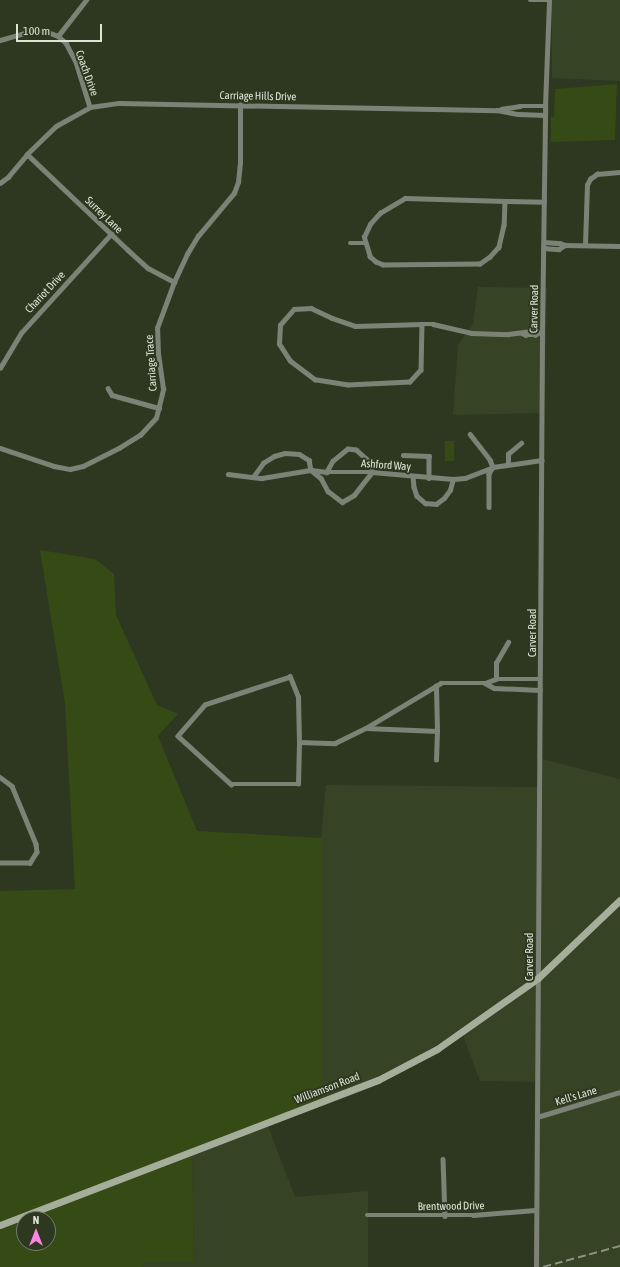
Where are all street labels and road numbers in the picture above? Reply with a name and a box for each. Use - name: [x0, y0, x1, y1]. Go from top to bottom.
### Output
- street label: Coach Drive: [73, 48, 101, 98]
- street label: Carriage Hills Drive: [220, 89, 296, 103]
- street label: Surrey Lane: [82, 194, 126, 236]
- street label: Chariot Drive: [22, 268, 68, 316]
- street label: Carver Road: [527, 285, 541, 333]
- street label: Carriage Trace: [142, 334, 160, 392]
- street label: Ashford Way: [361, 457, 411, 473]
- street label: Carver Road: [525, 609, 539, 657]
- street label: Carver Road: [522, 933, 536, 981]
- street label: Williamson Road: [293, 1070, 361, 1106]
- street label: Kell's Lane: [554, 1083, 598, 1109]
- street label: Brentwood Drive: [417, 1199, 485, 1213]

